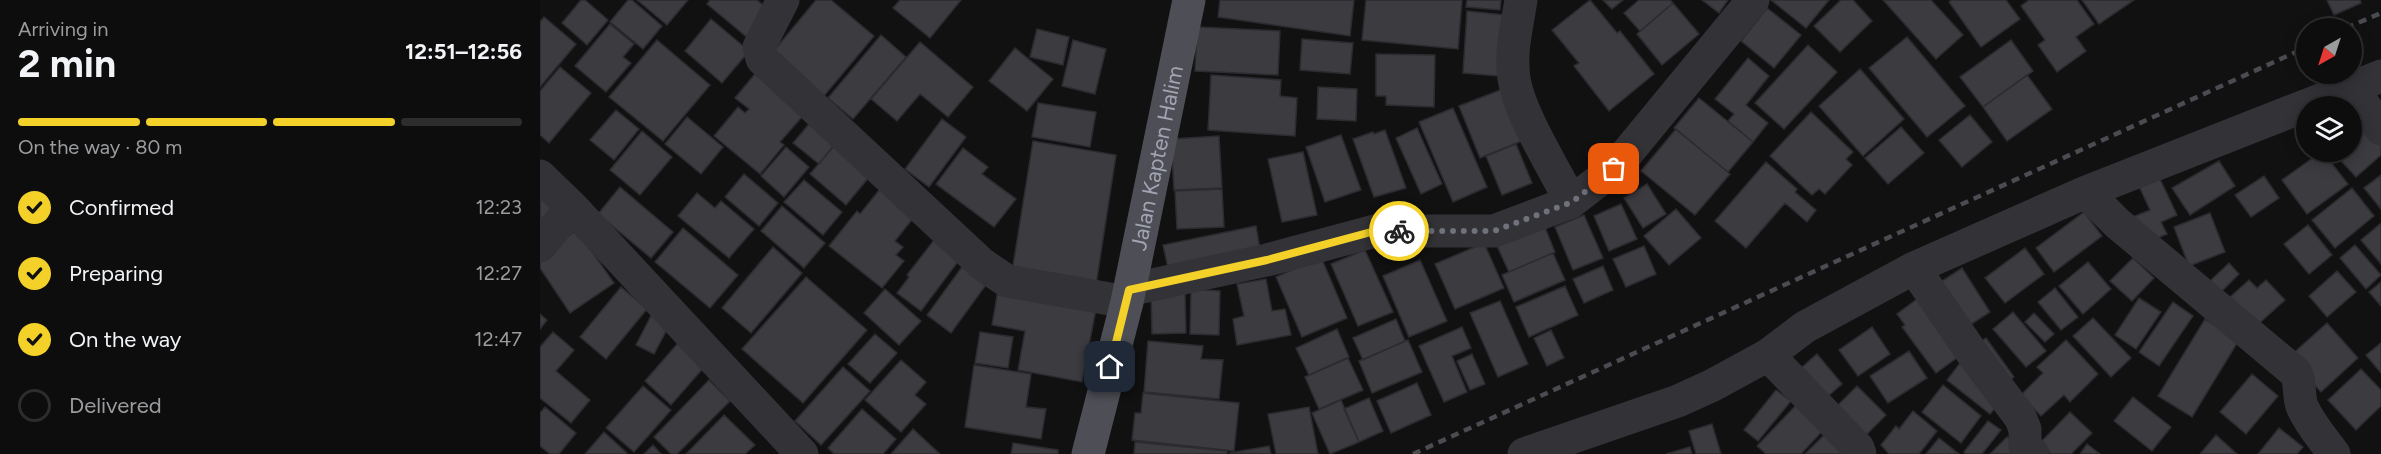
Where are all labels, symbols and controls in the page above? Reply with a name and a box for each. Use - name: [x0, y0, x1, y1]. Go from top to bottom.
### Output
- text: Arriving in: [18, 17, 108, 41]
- north arrow: [2296, 18, 2362, 84]
- map controls: [2296, 18, 2362, 162]
- text: 12:51–12:56: [405, 38, 522, 65]
- text: 2 min: [18, 40, 116, 87]
- street label: Jalan Kapten Halim: [1125, 63, 1189, 253]
- button: layers: [2296, 96, 2362, 162]
- text: On the way · 80 m: [18, 135, 182, 159]
- pin: [1588, 143, 1639, 194]
- icon: bag: [1597, 152, 1630, 185]
- icon: check: [18, 191, 51, 224]
- text: Confirmed: [69, 194, 174, 221]
- text: 12:23: [475, 195, 522, 219]
- courier: [1369, 201, 1429, 261]
- icon: bike: [1383, 215, 1416, 248]
- icon: check: [18, 257, 51, 290]
- text: Preparing: [69, 260, 163, 287]
- text: 12:27: [476, 261, 522, 285]
- icon: check: [18, 323, 51, 356]
- text: On the way: [69, 326, 181, 353]
- text: 12:47: [474, 327, 522, 351]
- pin: [1084, 341, 1135, 392]
- icon: home: [1093, 350, 1126, 383]
- text: Delivered: [69, 392, 162, 419]

